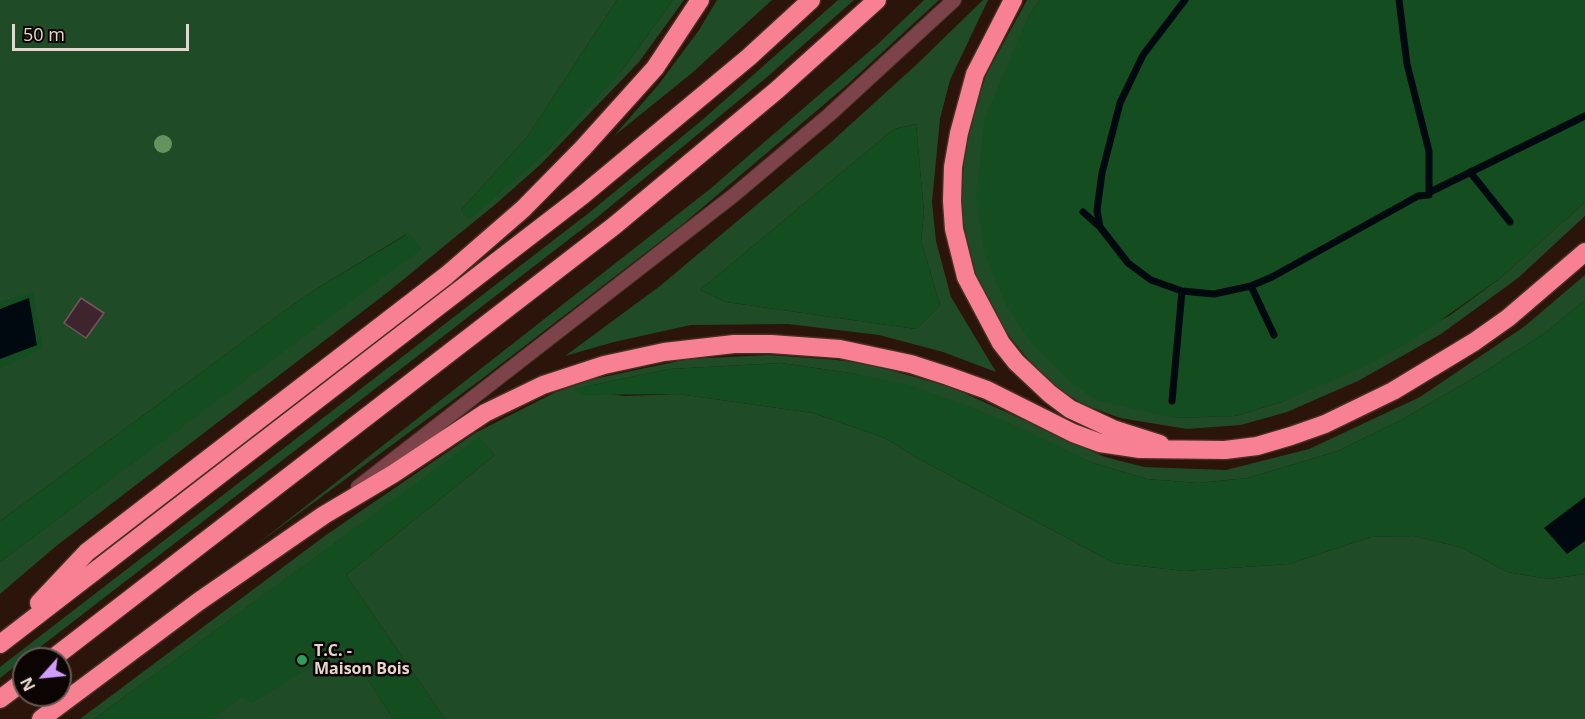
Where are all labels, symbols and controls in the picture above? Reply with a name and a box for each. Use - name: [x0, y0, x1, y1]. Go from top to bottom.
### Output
- scale bar: [15, 12, 192, 50]
- text: 50 m: [23, 22, 65, 46]
- place label: T.C. - Maison Bois: [314, 641, 410, 679]
- north arrow: [12, 647, 72, 707]
- marker: T.C. - Maison Bois: [295, 653, 309, 667]
- text: N: [15, 673, 41, 695]

